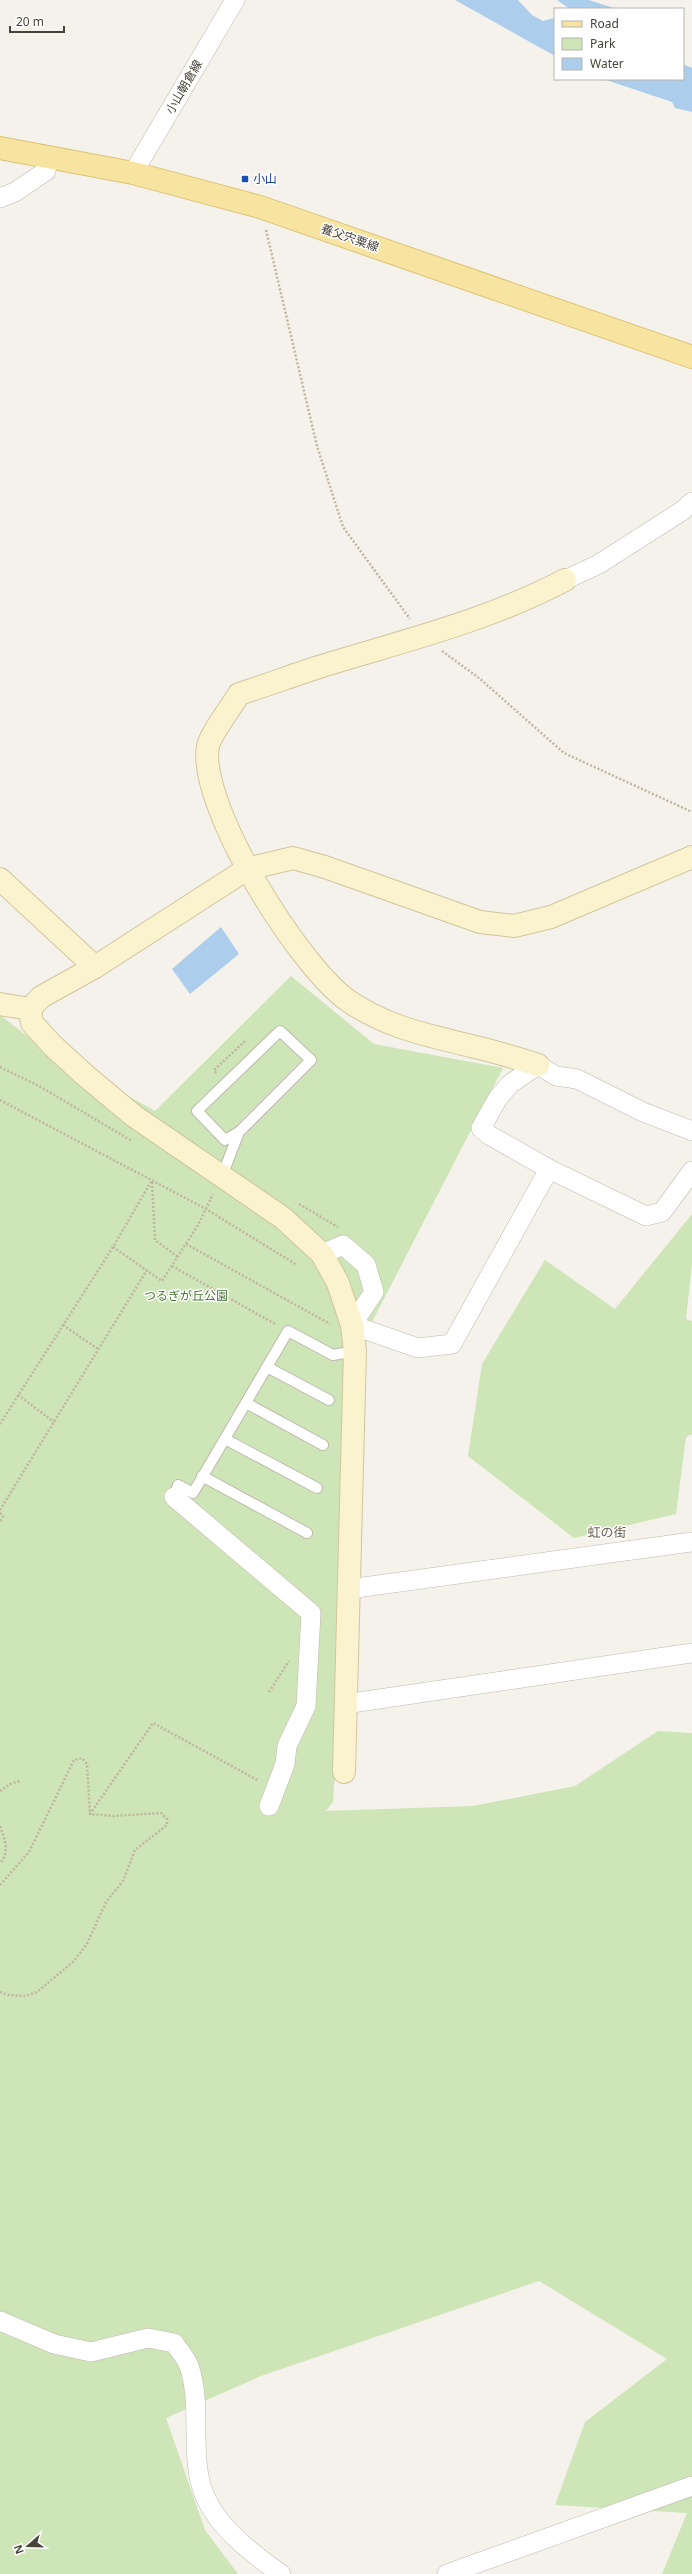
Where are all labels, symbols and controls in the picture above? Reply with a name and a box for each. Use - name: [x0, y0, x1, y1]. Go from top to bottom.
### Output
- scale bar: [10, 8, 64, 34]
- legend: [554, 8, 684, 80]
- text: 20 m: [16, 13, 44, 30]
- text: Road: [590, 15, 619, 32]
- text: Park: [590, 35, 616, 52]
- text: Water: [590, 55, 624, 72]
- street label: 小山朝倉線: [161, 57, 206, 117]
- place label: 小山: [253, 170, 277, 187]
- marker: 小山: [240, 174, 250, 184]
- street label: 養父宍粟線: [319, 220, 381, 255]
- park label: つるぎが丘公園: [144, 1287, 228, 1304]
- district label: 虹の街: [587, 1523, 627, 1541]
- north arrow: [8, 2526, 48, 2566]
- text: N: [10, 2543, 27, 2556]

